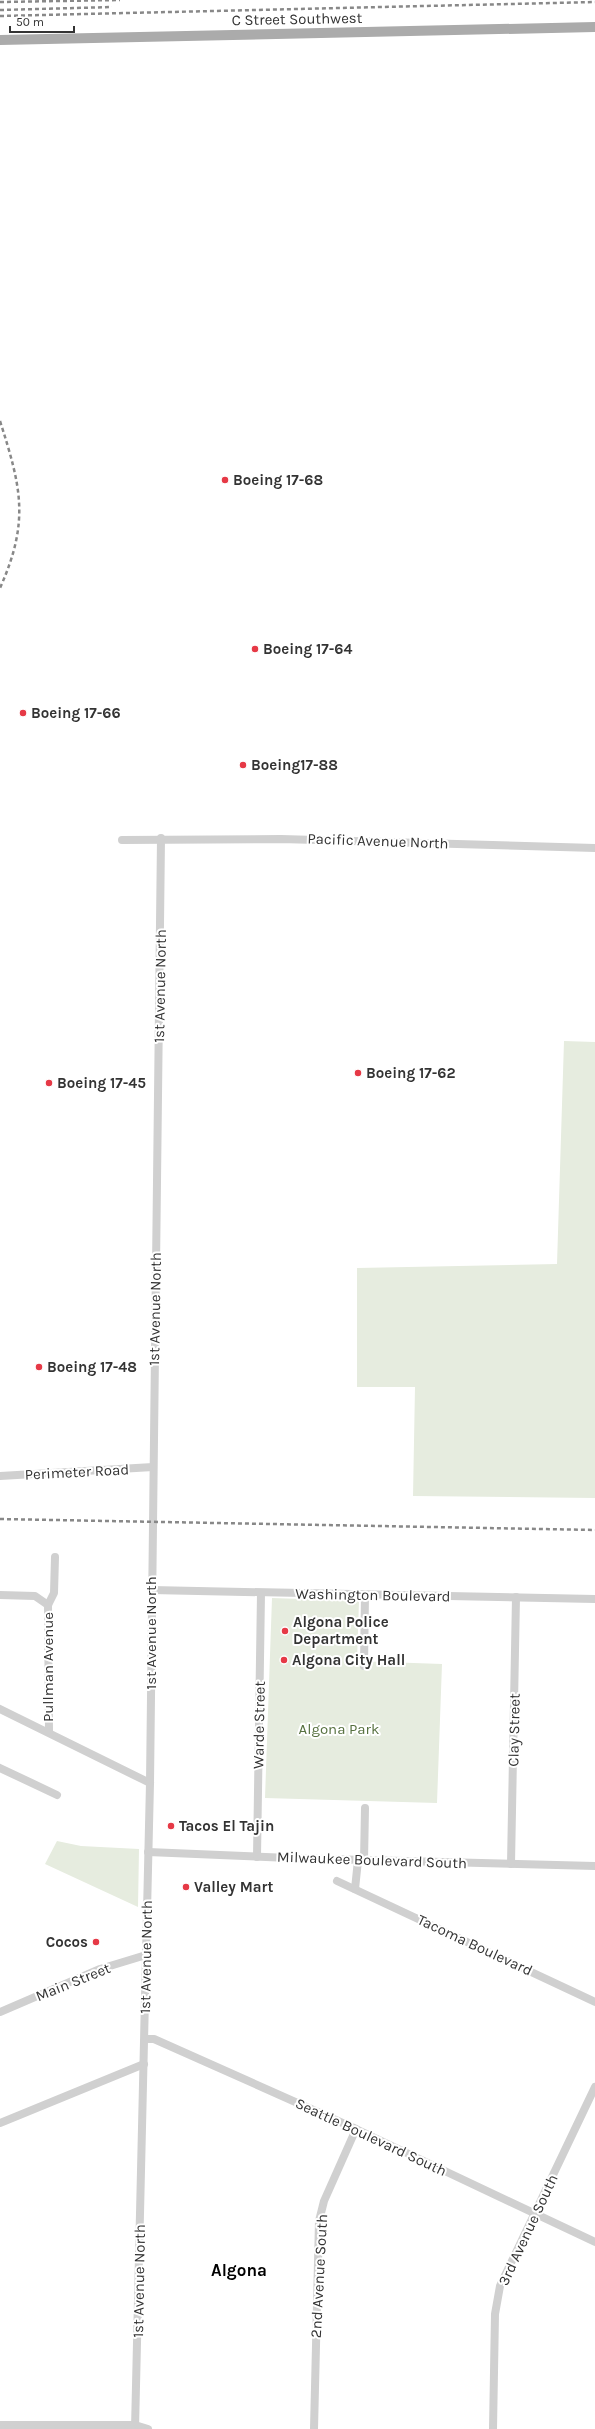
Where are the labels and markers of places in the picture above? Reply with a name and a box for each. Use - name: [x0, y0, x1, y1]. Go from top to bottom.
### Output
- place label: Boeing 17-68: [233, 471, 323, 489]
- marker: Boeing 17-68: [220, 475, 230, 485]
- place label: Boeing 17-64: [263, 640, 352, 658]
- marker: Boeing 17-64: [250, 644, 260, 654]
- place label: Boeing 17-66: [31, 704, 121, 722]
- marker: Boeing 17-66: [18, 708, 28, 718]
- place label: Boeing17-88: [251, 756, 338, 774]
- marker: Boeing17-88: [238, 760, 248, 770]
- place label: Boeing 17-62: [366, 1064, 456, 1082]
- marker: Boeing 17-62: [353, 1068, 363, 1078]
- place label: Boeing 17-45: [57, 1074, 146, 1092]
- marker: Boeing 17-45: [44, 1078, 54, 1088]
- place label: Boeing 17-48: [47, 1358, 137, 1376]
- marker: Boeing 17-48: [34, 1362, 44, 1372]
- place label: Algona Police Department: [293, 1613, 389, 1648]
- marker: Algona Police Department: [280, 1626, 290, 1636]
- place label: Algona City Hall: [292, 1651, 405, 1669]
- marker: Algona City Hall: [279, 1655, 289, 1665]
- place label: Tacos El Tajin: [179, 1817, 274, 1835]
- marker: Tacos El Tajin: [166, 1821, 176, 1831]
- place label: Valley Mart: [194, 1878, 273, 1896]
- marker: Valley Mart: [181, 1882, 191, 1892]
- place label: Cocos: [46, 1933, 88, 1951]
- marker: Cocos: [91, 1937, 101, 1947]

